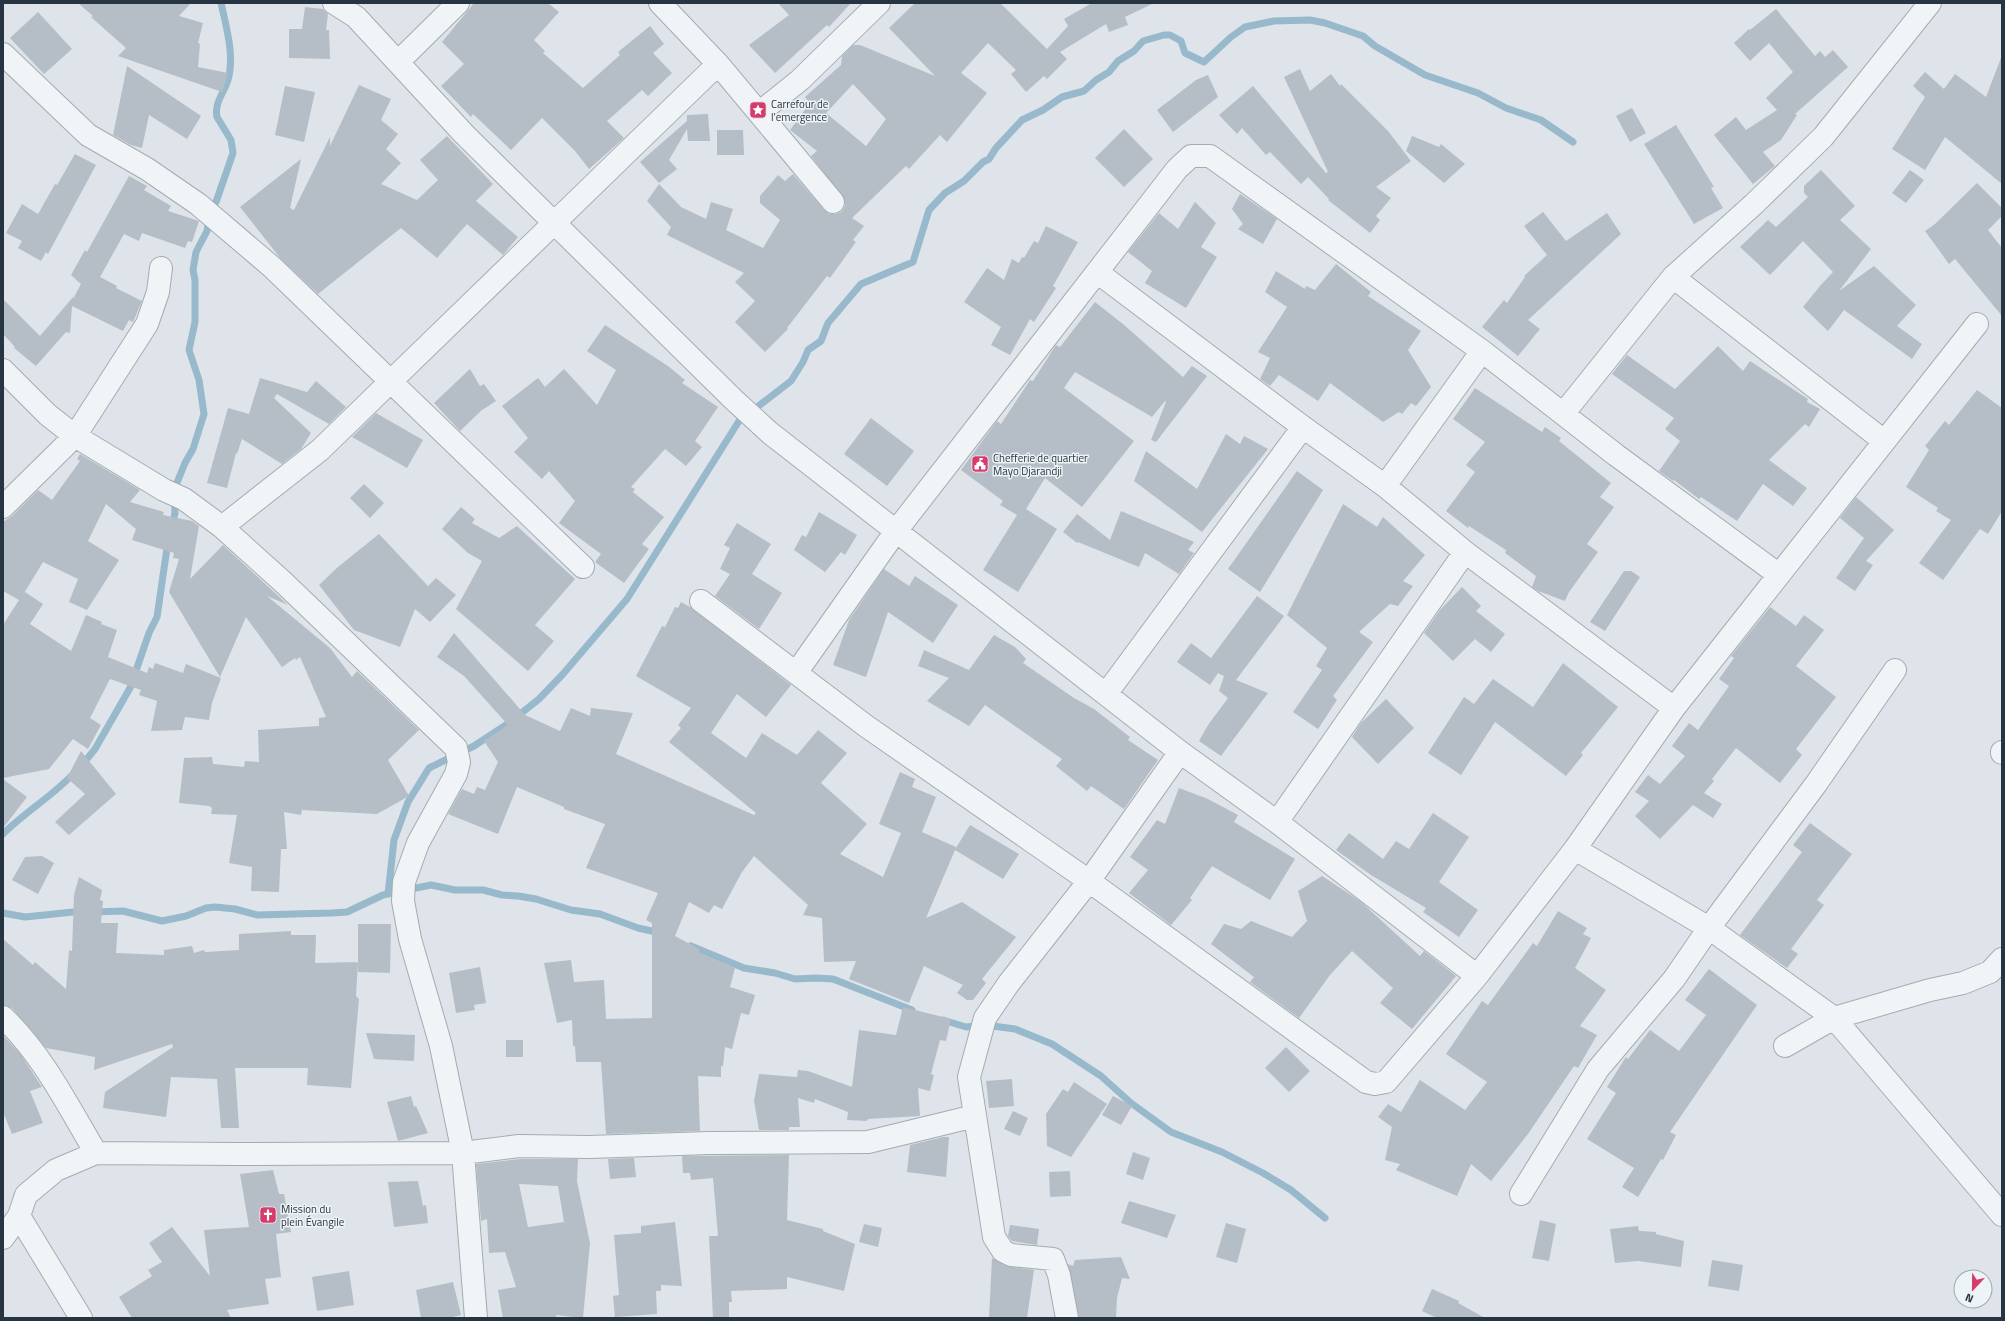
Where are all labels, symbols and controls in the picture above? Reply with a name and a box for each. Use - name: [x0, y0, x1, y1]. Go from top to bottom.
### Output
- place label: Carrefour de l'emergence: [771, 96, 829, 125]
- place icon: Carrefour de l'emergence: [748, 100, 768, 120]
- place label: Chefferie de quartier Mayo Djarandji: [993, 450, 1088, 479]
- public building icon: Chefferie de quartier Mayo Djarandji: [970, 454, 990, 474]
- place label: Mission du plein Évangile: [281, 1201, 345, 1230]
- church icon: Mission du plein Évangile: [258, 1205, 278, 1225]
- north arrow: [1953, 1269, 1993, 1309]
- text: N: [1963, 1289, 1976, 1307]

